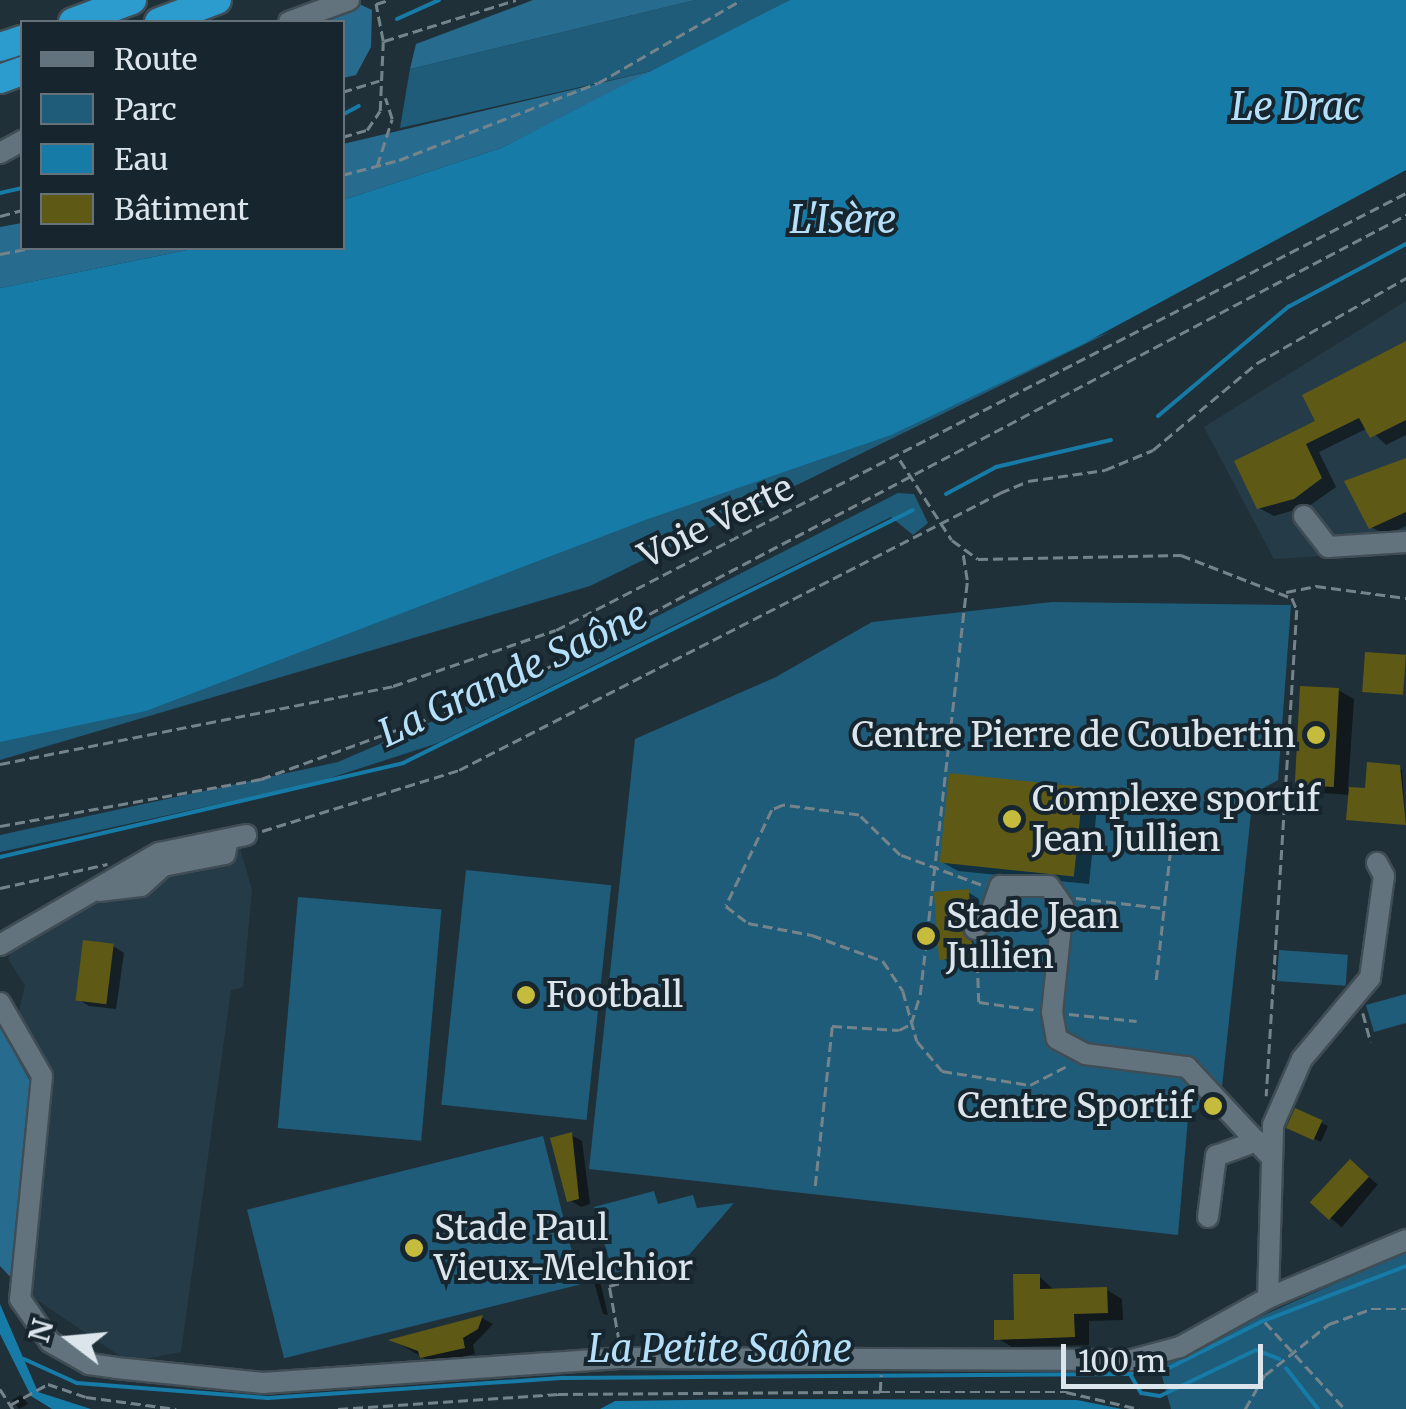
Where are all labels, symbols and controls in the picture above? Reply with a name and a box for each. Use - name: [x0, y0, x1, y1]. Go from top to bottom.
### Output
- legend: [20, 20, 345, 250]
- text: Route: [114, 40, 197, 78]
- water label: Le Drac: [1231, 84, 1361, 130]
- text: Parc: [114, 90, 177, 128]
- text: Eau: [114, 140, 169, 178]
- text: Bâtiment: [114, 190, 249, 228]
- water label: L'Isère: [790, 197, 896, 243]
- street label: Voie Verte: [632, 467, 800, 577]
- water label: La Grande Saône: [371, 592, 655, 756]
- place label: Centre Pierre de Coubertin: [852, 714, 1296, 756]
- marker: Centre Pierre de Coubertin: [1305, 724, 1327, 746]
- place label: Complexe sportif Jean Jullien: [1032, 778, 1320, 860]
- marker: Complexe sportif Jean Jullien: [1001, 808, 1023, 830]
- place label: Stade Jean Jullien: [946, 895, 1119, 977]
- marker: Stade Jean Jullien: [915, 925, 937, 947]
- place label: Football: [546, 974, 683, 1016]
- marker: Football: [515, 984, 537, 1006]
- place label: Centre Sportif: [957, 1085, 1193, 1127]
- marker: Centre Sportif: [1202, 1095, 1224, 1117]
- place label: Stade Paul Vieux-Melchior: [434, 1207, 693, 1289]
- marker: Stade Paul Vieux-Melchior: [403, 1237, 425, 1259]
- north arrow: [20, 1289, 120, 1389]
- text: N: [21, 1315, 62, 1346]
- scale bar: [1066, 1324, 1268, 1386]
- water label: La Petite Saône: [588, 1326, 852, 1372]
- text: 100 m: [1078, 1342, 1166, 1380]

